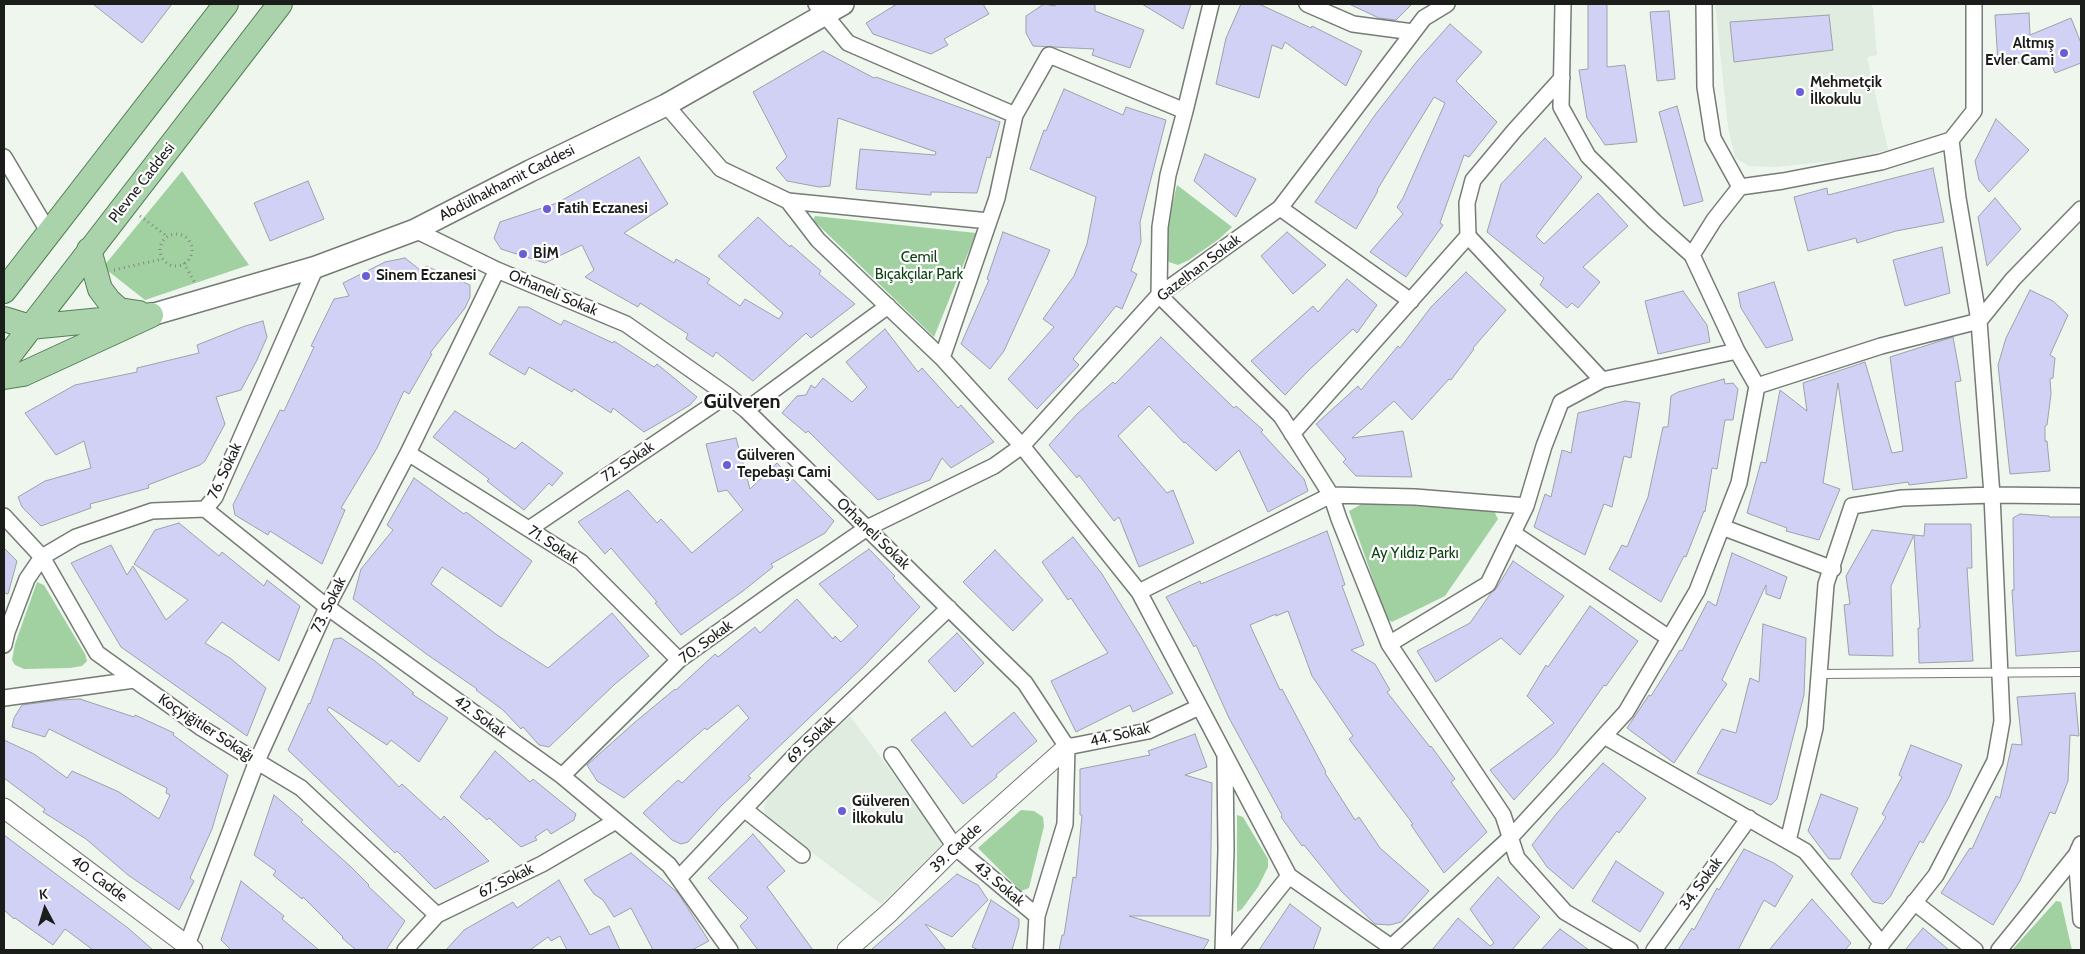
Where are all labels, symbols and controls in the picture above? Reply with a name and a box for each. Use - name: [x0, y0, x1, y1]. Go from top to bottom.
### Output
- place label: Altmış Evler Cami: [1985, 35, 2054, 70]
- marker: Altmış Evler Cami: [2058, 47, 2070, 59]
- place label: Mehmetçik İlkokulu: [1810, 74, 1882, 109]
- marker: Mehmetçik İlkokulu: [1794, 86, 1806, 98]
- street label: Plevne Caddesi: [105, 139, 179, 227]
- street label: Abdülhakhamit Caddesi: [436, 141, 578, 225]
- place label: Fatih Eczanesi: [557, 200, 648, 218]
- marker: Fatih Eczanesi: [541, 203, 553, 215]
- street label: Gazelhan Sokak: [1154, 231, 1244, 305]
- place label: BİM: [533, 245, 559, 263]
- marker: BİM: [517, 248, 529, 260]
- park label: Cemil Bıçakçılar Park: [875, 249, 963, 284]
- street label: Orhaneli Sokak: [506, 266, 600, 320]
- place label: Sinem Eczanesi: [376, 267, 476, 285]
- marker: Sinem Eczanesi: [360, 270, 372, 282]
- district label: Gülveren: [703, 390, 781, 414]
- street label: 72. Sokak: [598, 438, 658, 486]
- street label: 76. Sokak: [204, 440, 246, 502]
- place label: Gülveren Tepebaşı Cami: [737, 447, 831, 482]
- marker: Gülveren Tepebaşı Cami: [721, 459, 733, 471]
- street label: Orhaneli Sokak: [832, 494, 914, 574]
- street label: 71. Sokak: [524, 522, 582, 568]
- park label: Ay Yıldız Parkı: [1371, 545, 1459, 563]
- street label: 73. Sokak: [308, 574, 350, 636]
- street label: 70. Sokak: [676, 617, 736, 667]
- street label: Koçyiğitler Sokağı: [155, 690, 257, 766]
- street label: 42. Sokak: [450, 692, 510, 742]
- street label: 69. Sokak: [783, 712, 839, 768]
- street label: 44. Sokak: [1088, 719, 1152, 751]
- place label: Gülveren İlkokulu: [852, 793, 910, 828]
- marker: Gülveren İlkokulu: [836, 805, 848, 817]
- street label: 39. Cadde: [927, 820, 985, 876]
- street label: 40. Cadde: [67, 852, 131, 906]
- street label: 34. Sokak: [1676, 854, 1726, 914]
- street label: 43. Sokak: [970, 858, 1028, 910]
- street label: 67. Sokak: [475, 860, 537, 902]
- north arrow: [20, 884, 70, 934]
- text: K: [38, 885, 49, 903]

